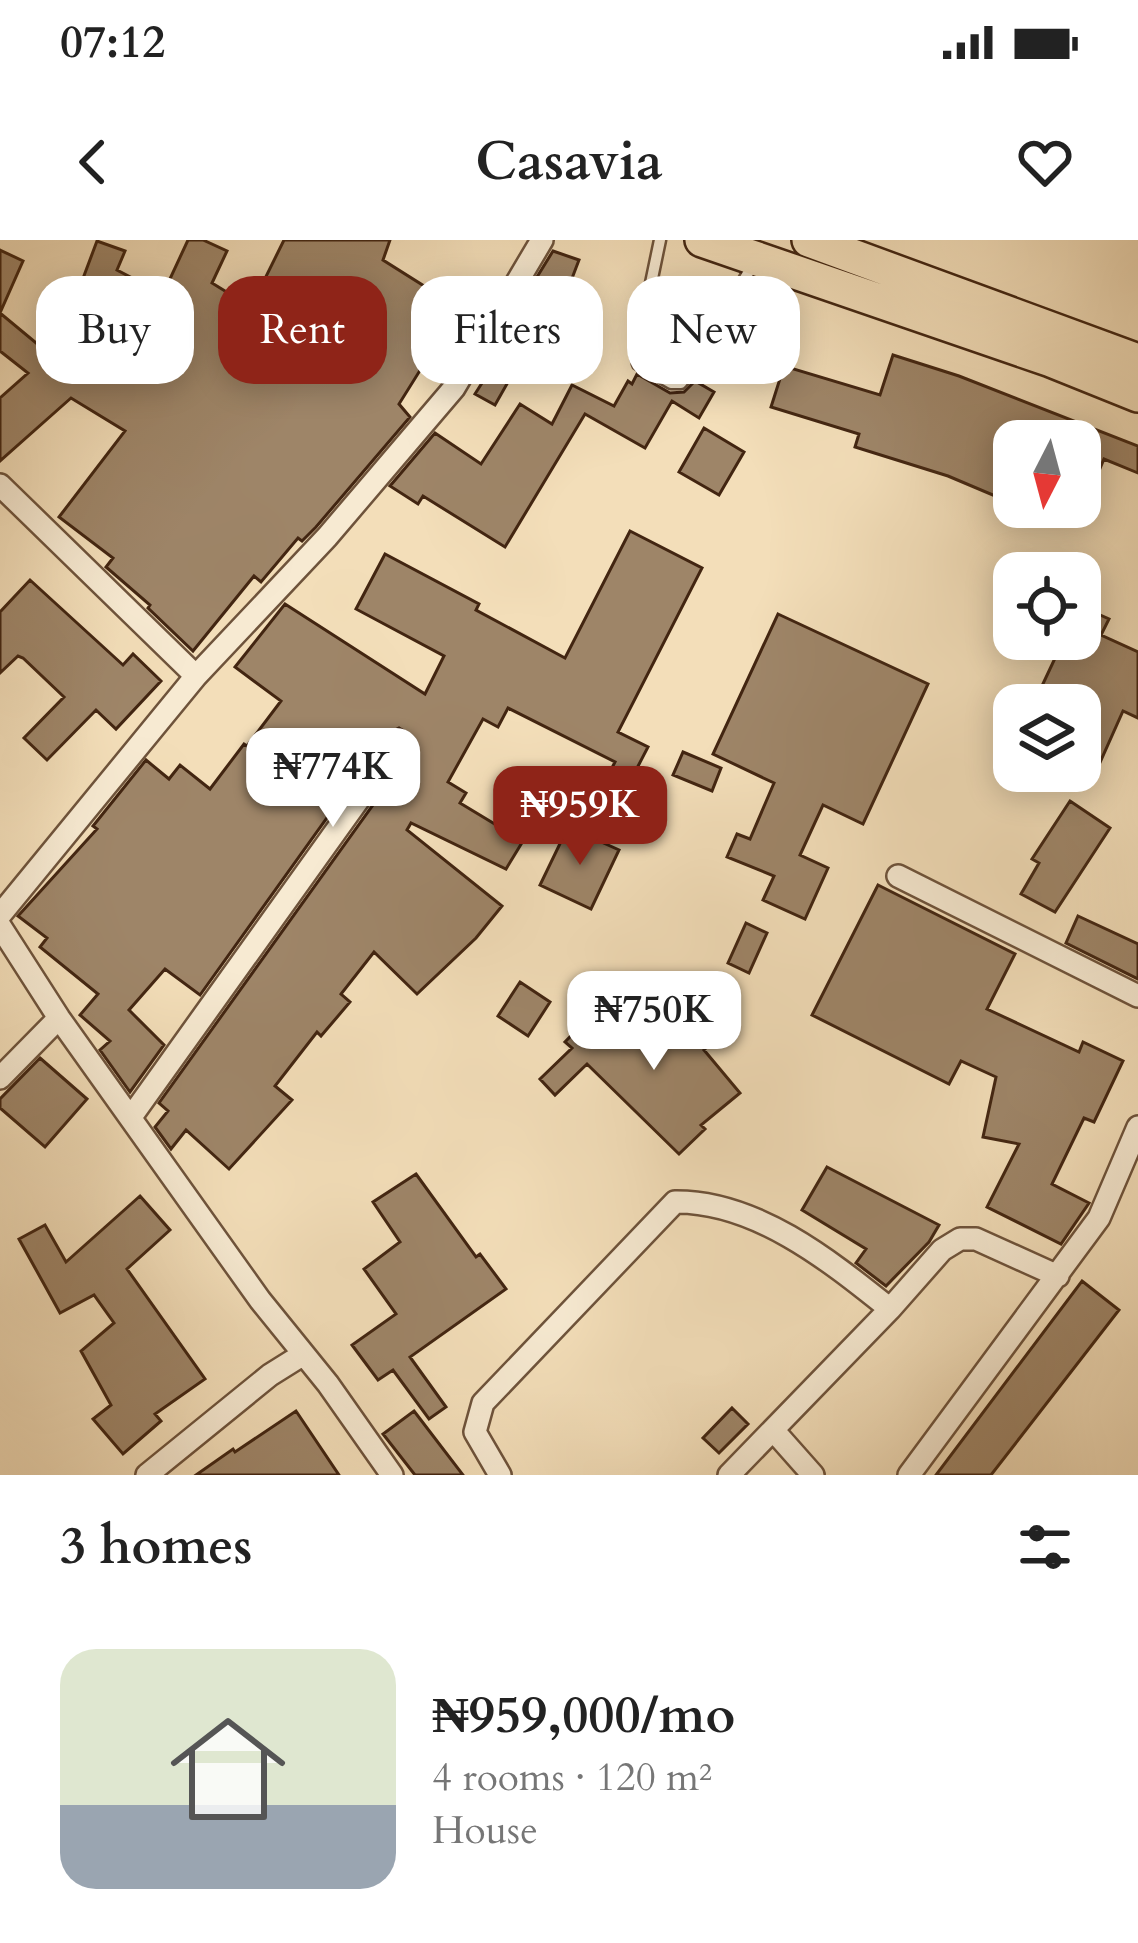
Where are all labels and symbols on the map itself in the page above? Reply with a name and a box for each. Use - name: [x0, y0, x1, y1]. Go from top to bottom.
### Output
- north arrow: [993, 420, 1101, 528]
- pin: ₦774K: [249, 728, 417, 830]
- pin: ₦959K: [496, 766, 664, 868]
- pin: ₦750K: [570, 971, 738, 1073]

